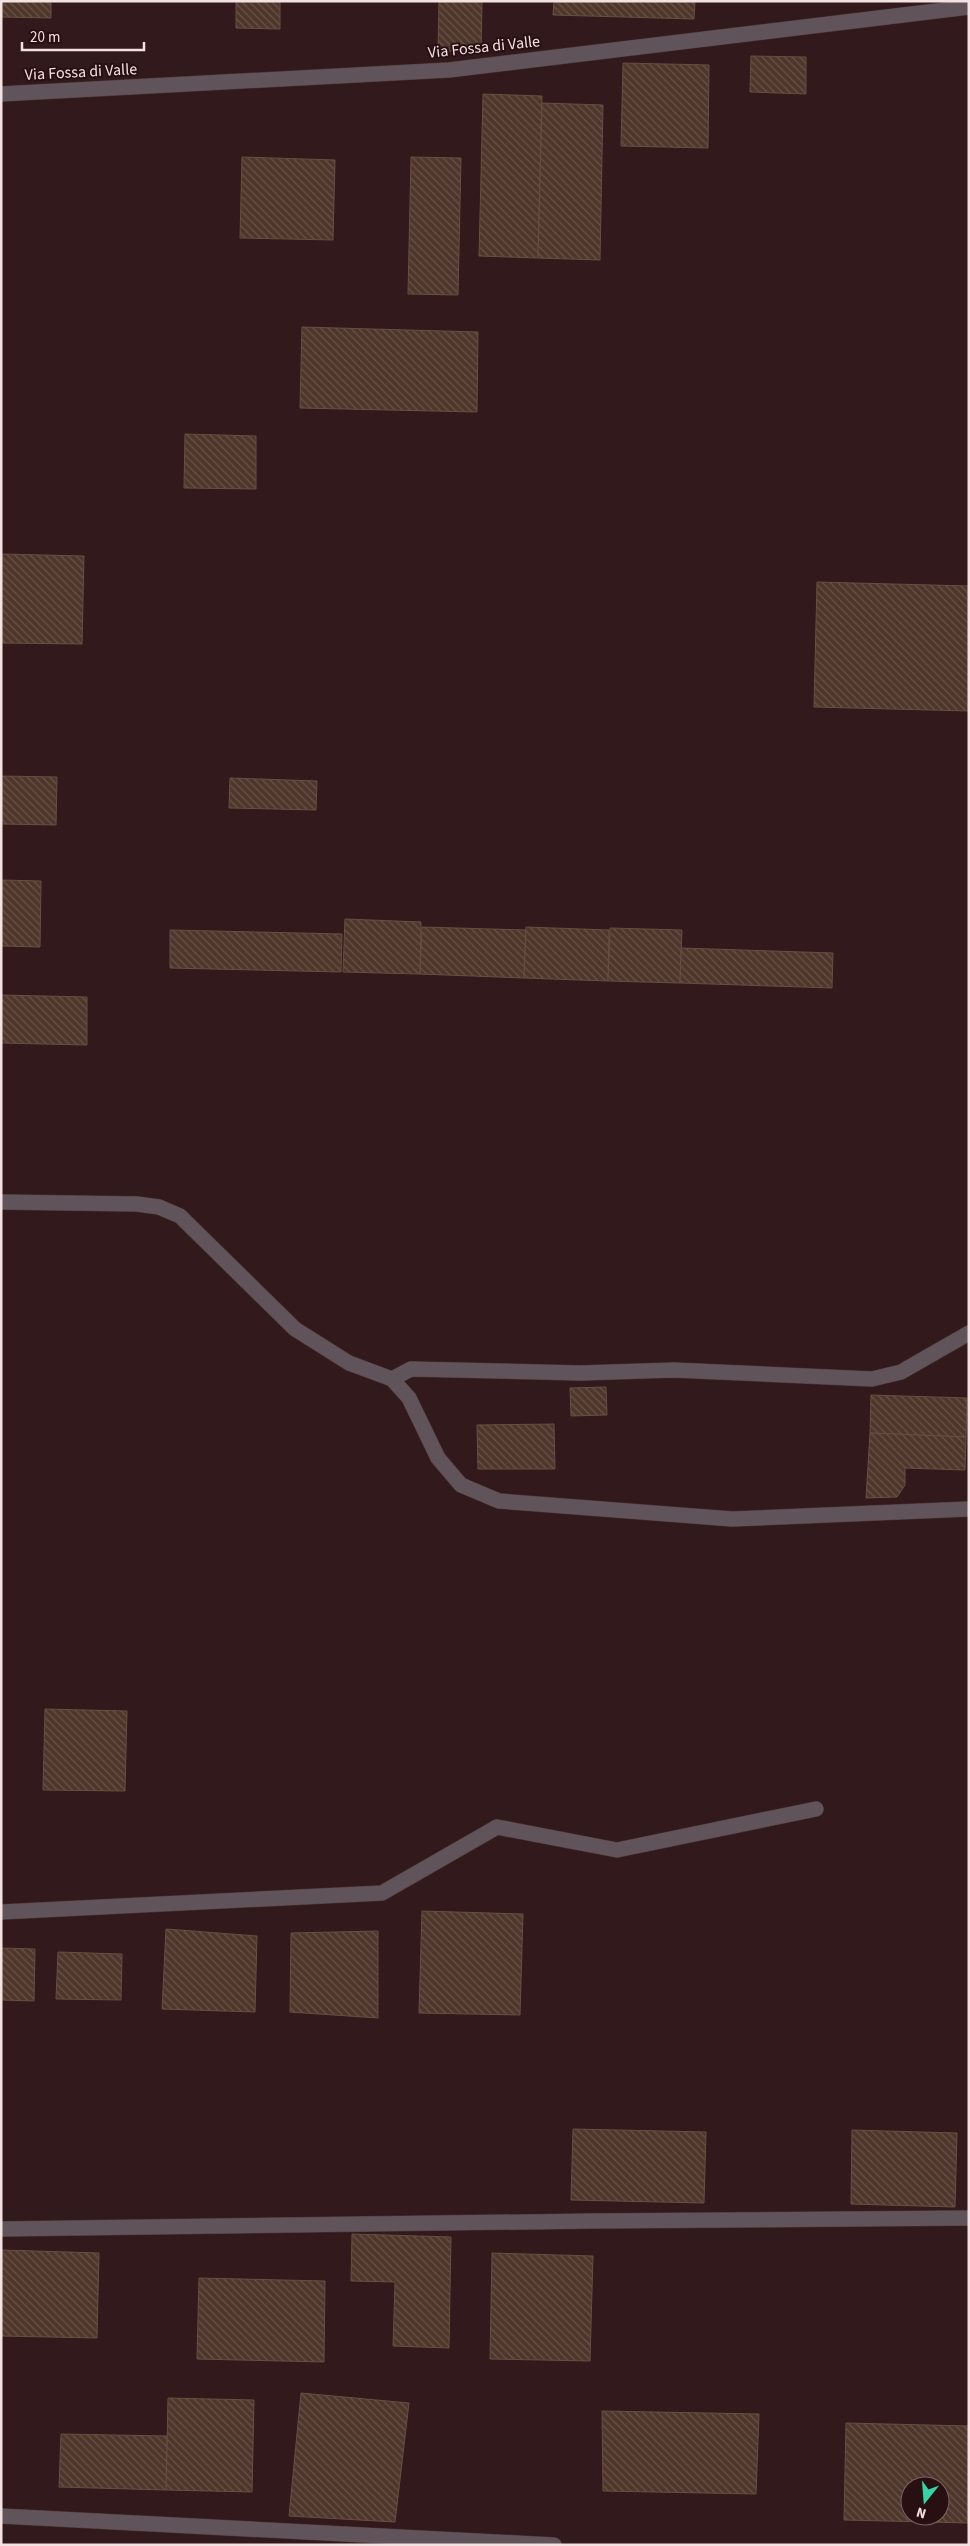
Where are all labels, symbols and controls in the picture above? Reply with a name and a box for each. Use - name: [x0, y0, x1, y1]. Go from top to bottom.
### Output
- scale bar: [22, 20, 145, 52]
- text: 20 m: [30, 27, 60, 48]
- street label: Via Fossa di Valle: [427, 30, 541, 64]
- street label: Via Fossa di Valle: [24, 58, 138, 86]
- north arrow: [900, 2476, 950, 2526]
- text: N: [914, 2502, 929, 2523]

